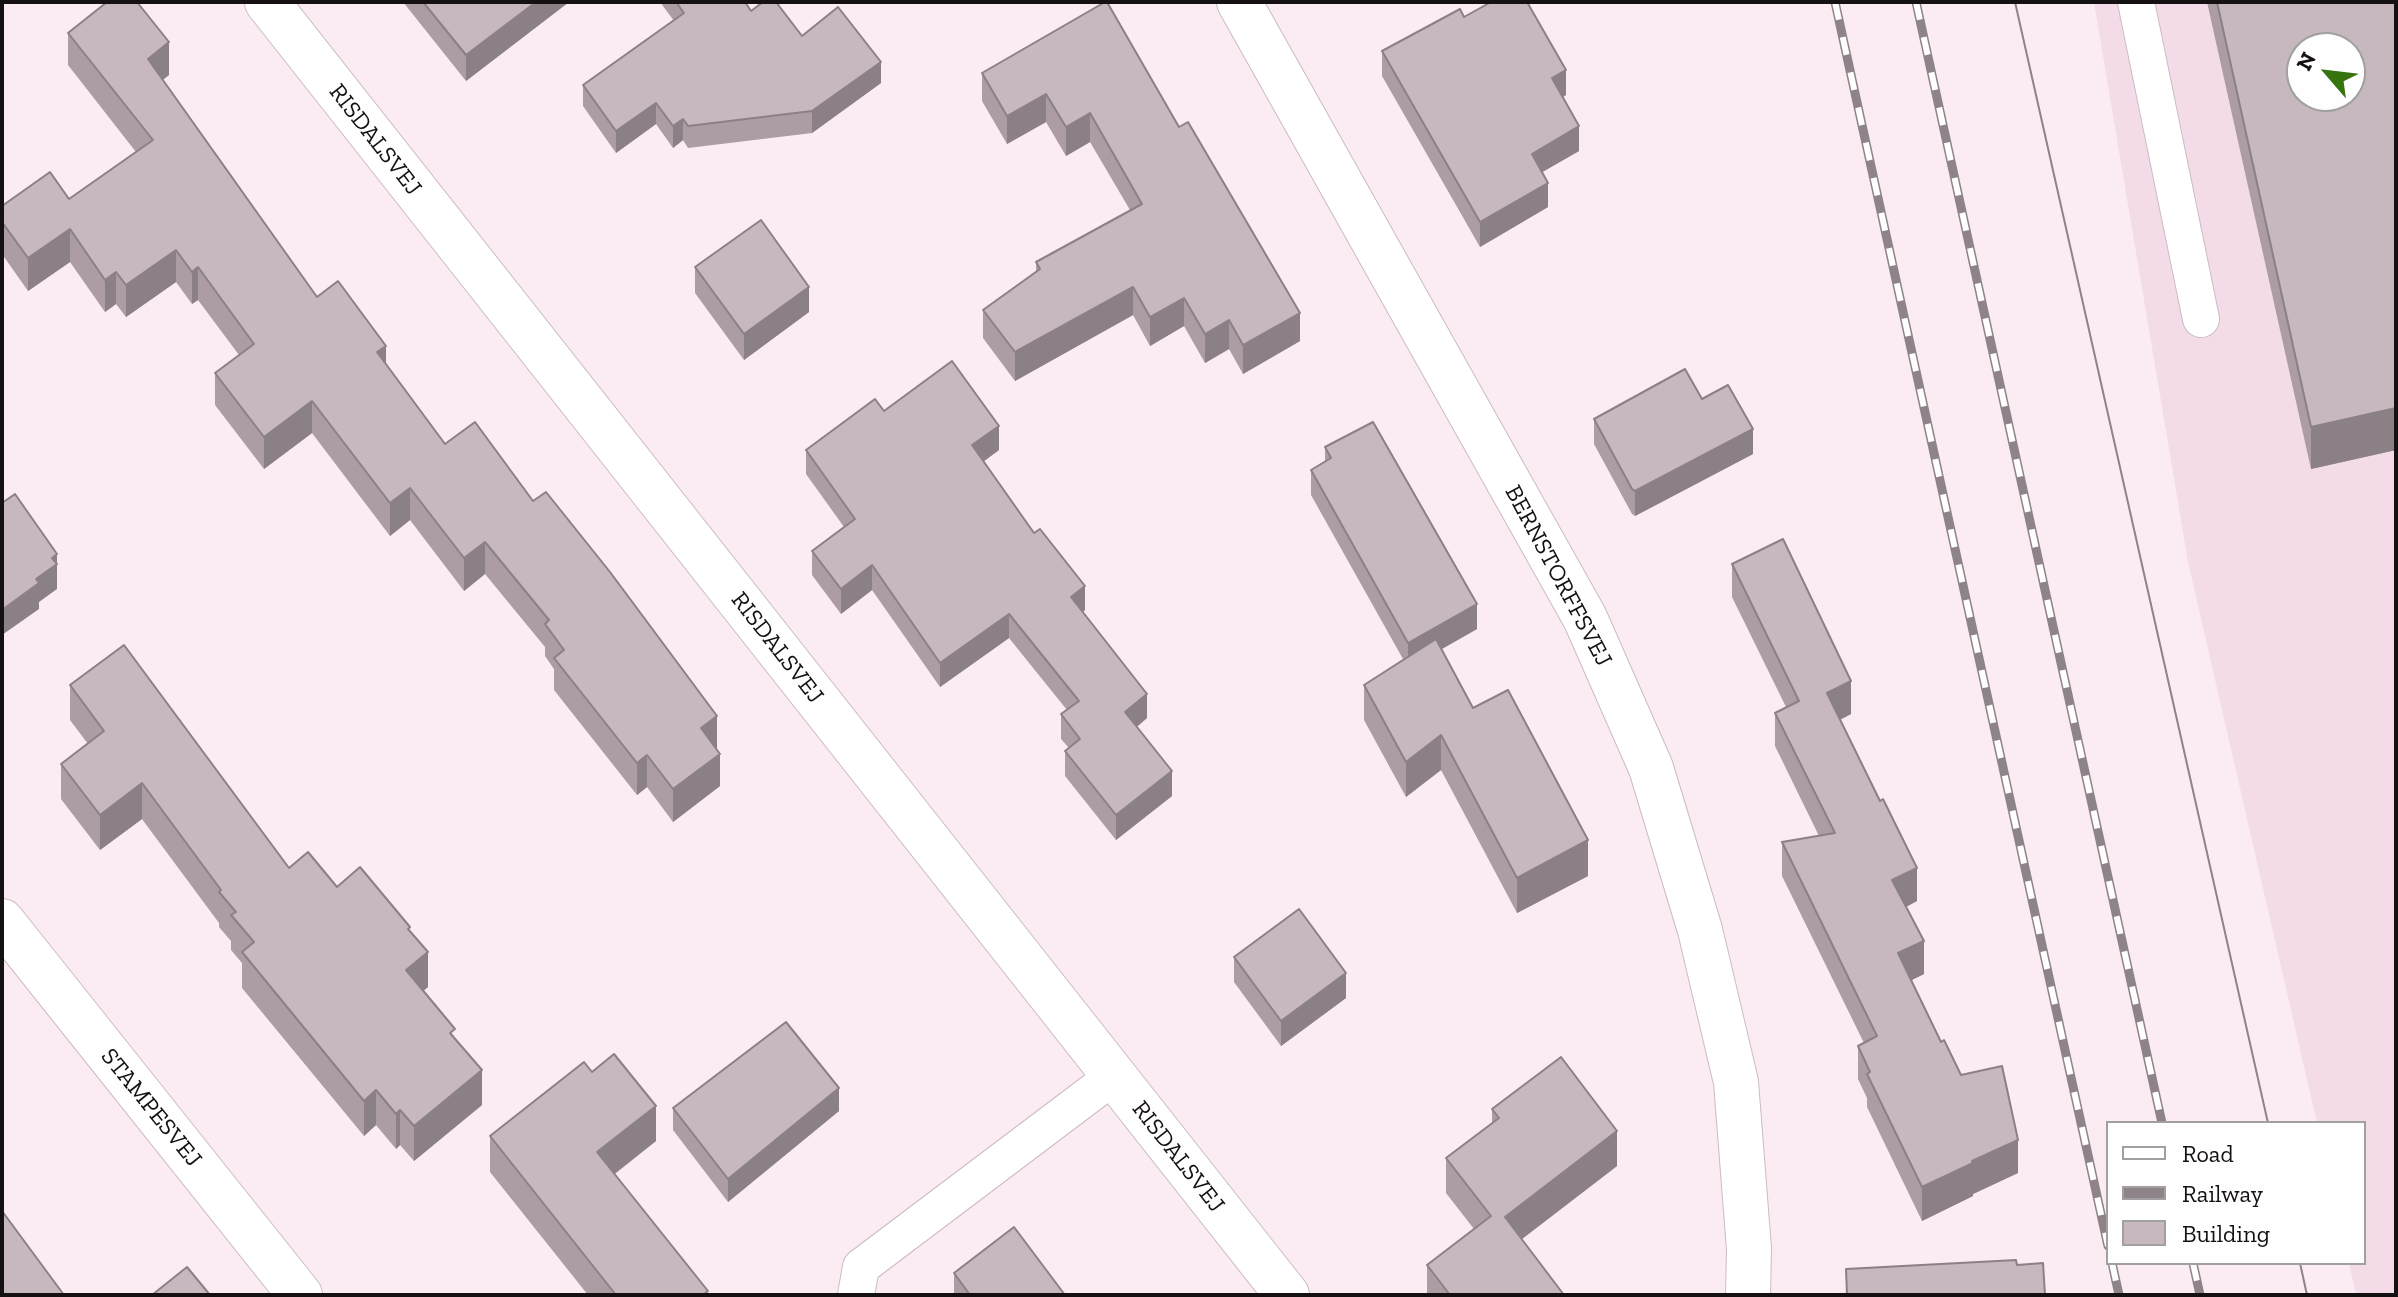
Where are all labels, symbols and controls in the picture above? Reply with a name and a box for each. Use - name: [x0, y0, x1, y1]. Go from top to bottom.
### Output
- north arrow: [2286, 32, 2366, 112]
- text: N: [2290, 48, 2322, 75]
- street label: RISDALSVEJ: [323, 79, 427, 201]
- street label: BERNSTORFFSVEJ: [1498, 481, 1618, 671]
- street label: RISDALSVEJ: [725, 587, 829, 709]
- street label: STAMPESVEJ: [94, 1043, 208, 1173]
- street label: RISDALSVEJ: [1126, 1096, 1230, 1218]
- legend: [2106, 1121, 2366, 1265]
- text: Road: [2182, 1139, 2234, 1168]
- text: Railway: [2182, 1179, 2263, 1208]
- text: Building: [2182, 1219, 2270, 1248]

